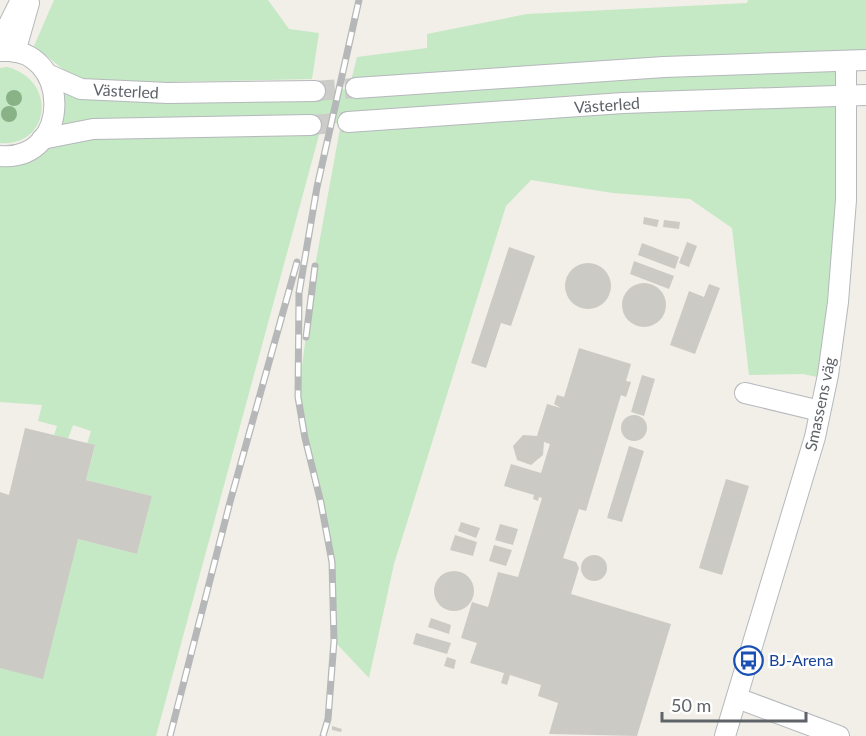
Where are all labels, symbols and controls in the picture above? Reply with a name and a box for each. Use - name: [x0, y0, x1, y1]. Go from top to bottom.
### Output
- street label: Västerled: [93, 79, 159, 102]
- street label: Västerled: [573, 93, 640, 116]
- street label: Smassens väg: [800, 355, 839, 453]
- bus stop icon: BJ-Arena: [732, 644, 764, 676]
- place label: BJ-Arena: [769, 650, 834, 669]
- scale bar: [662, 685, 806, 723]
- text: 50 m: [671, 694, 711, 716]

